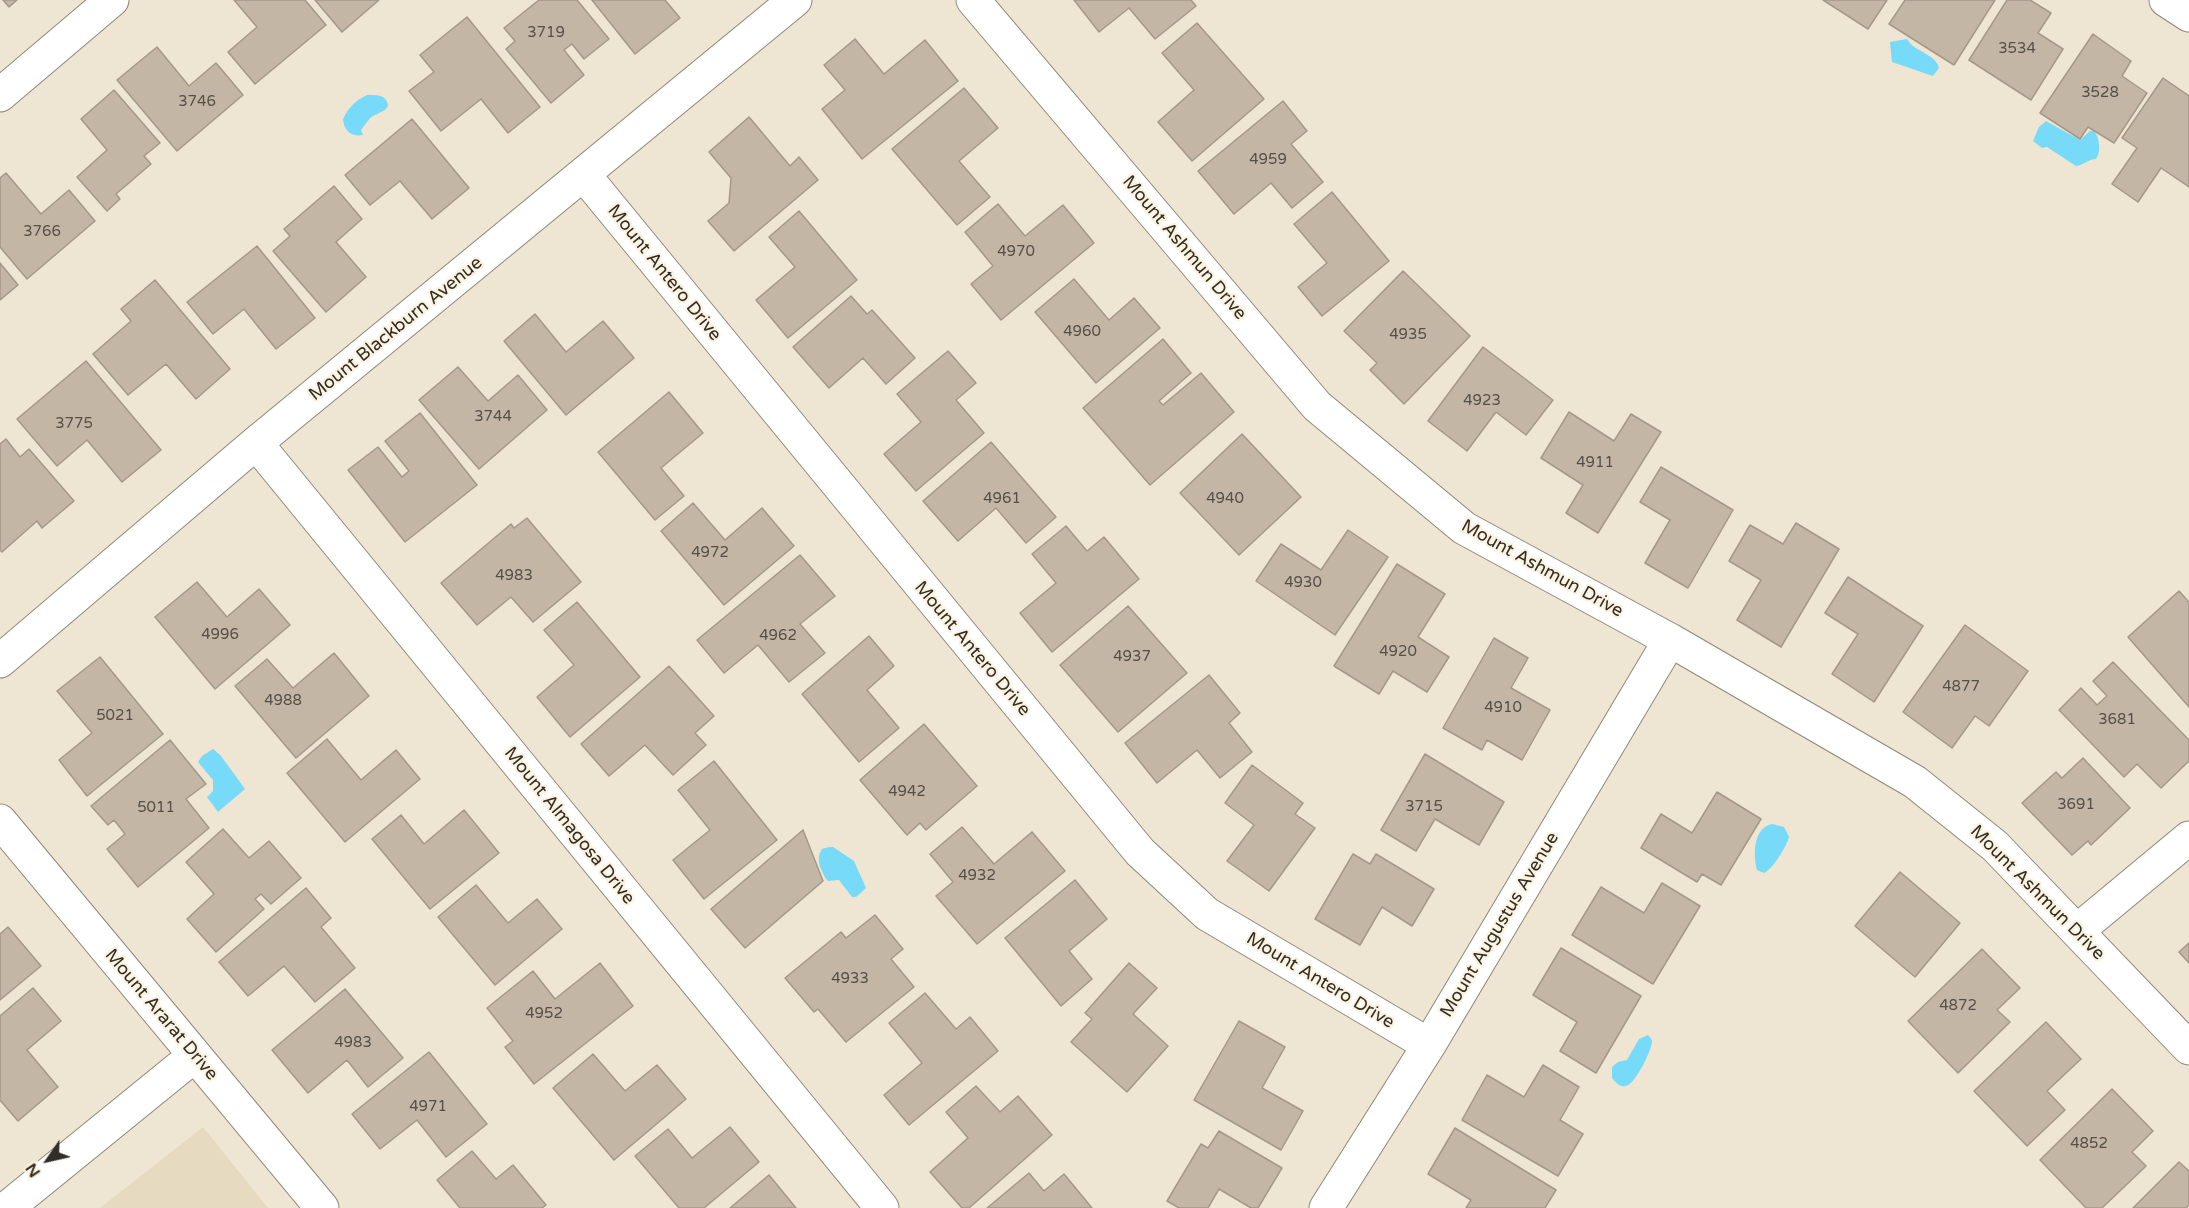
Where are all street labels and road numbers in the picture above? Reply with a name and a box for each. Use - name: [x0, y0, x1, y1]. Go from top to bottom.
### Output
- street label: Mount Ashmun Drive: [1117, 171, 1251, 325]
- street label: Mount Antero Drive: [602, 201, 726, 345]
- street label: Mount Blackburn Avenue: [305, 252, 487, 406]
- street label: Mount Ashmun Drive: [1457, 515, 1627, 623]
- street label: Mount Antero Drive: [909, 577, 1035, 721]
- street label: Mount Almagosa Drive: [499, 743, 639, 909]
- street label: Mount Ashmun Drive: [1965, 821, 2109, 965]
- street label: Mount Augustus Avenue: [1436, 829, 1564, 1021]
- street label: Mount Antero Drive: [1242, 928, 1398, 1034]
- street label: Mount Ararat Drive: [100, 945, 222, 1085]

